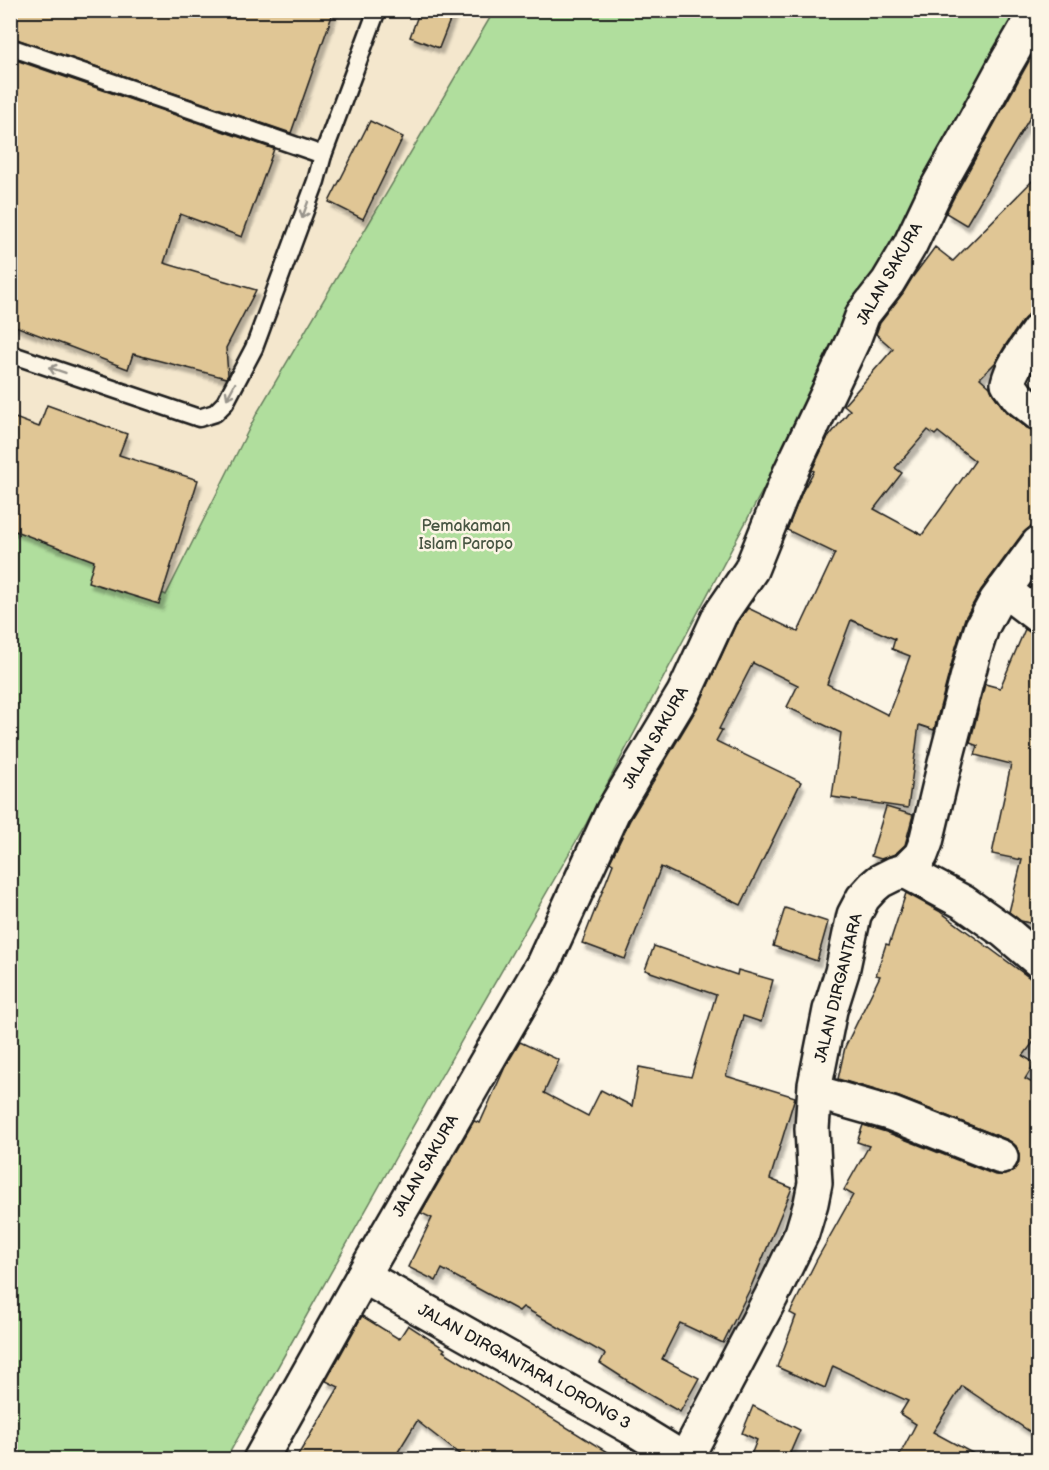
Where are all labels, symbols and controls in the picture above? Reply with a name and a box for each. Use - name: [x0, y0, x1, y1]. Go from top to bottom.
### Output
- one-way arrow: [299, 201, 310, 219]
- street label: JALAN SAKURA: [853, 219, 927, 329]
- one-way arrow: [48, 364, 67, 375]
- one-way arrow: [225, 381, 236, 399]
- park label: Pemakaman Islam Paropo: [419, 517, 513, 554]
- street label: JALAN SAKURA: [619, 683, 693, 793]
- street label: JALAN DIRGANTARA: [811, 911, 867, 1065]
- street label: JALAN SAKURA: [389, 1111, 463, 1221]
- street label: JALAN DIRGANTARA LORONG 3: [414, 1300, 634, 1434]

